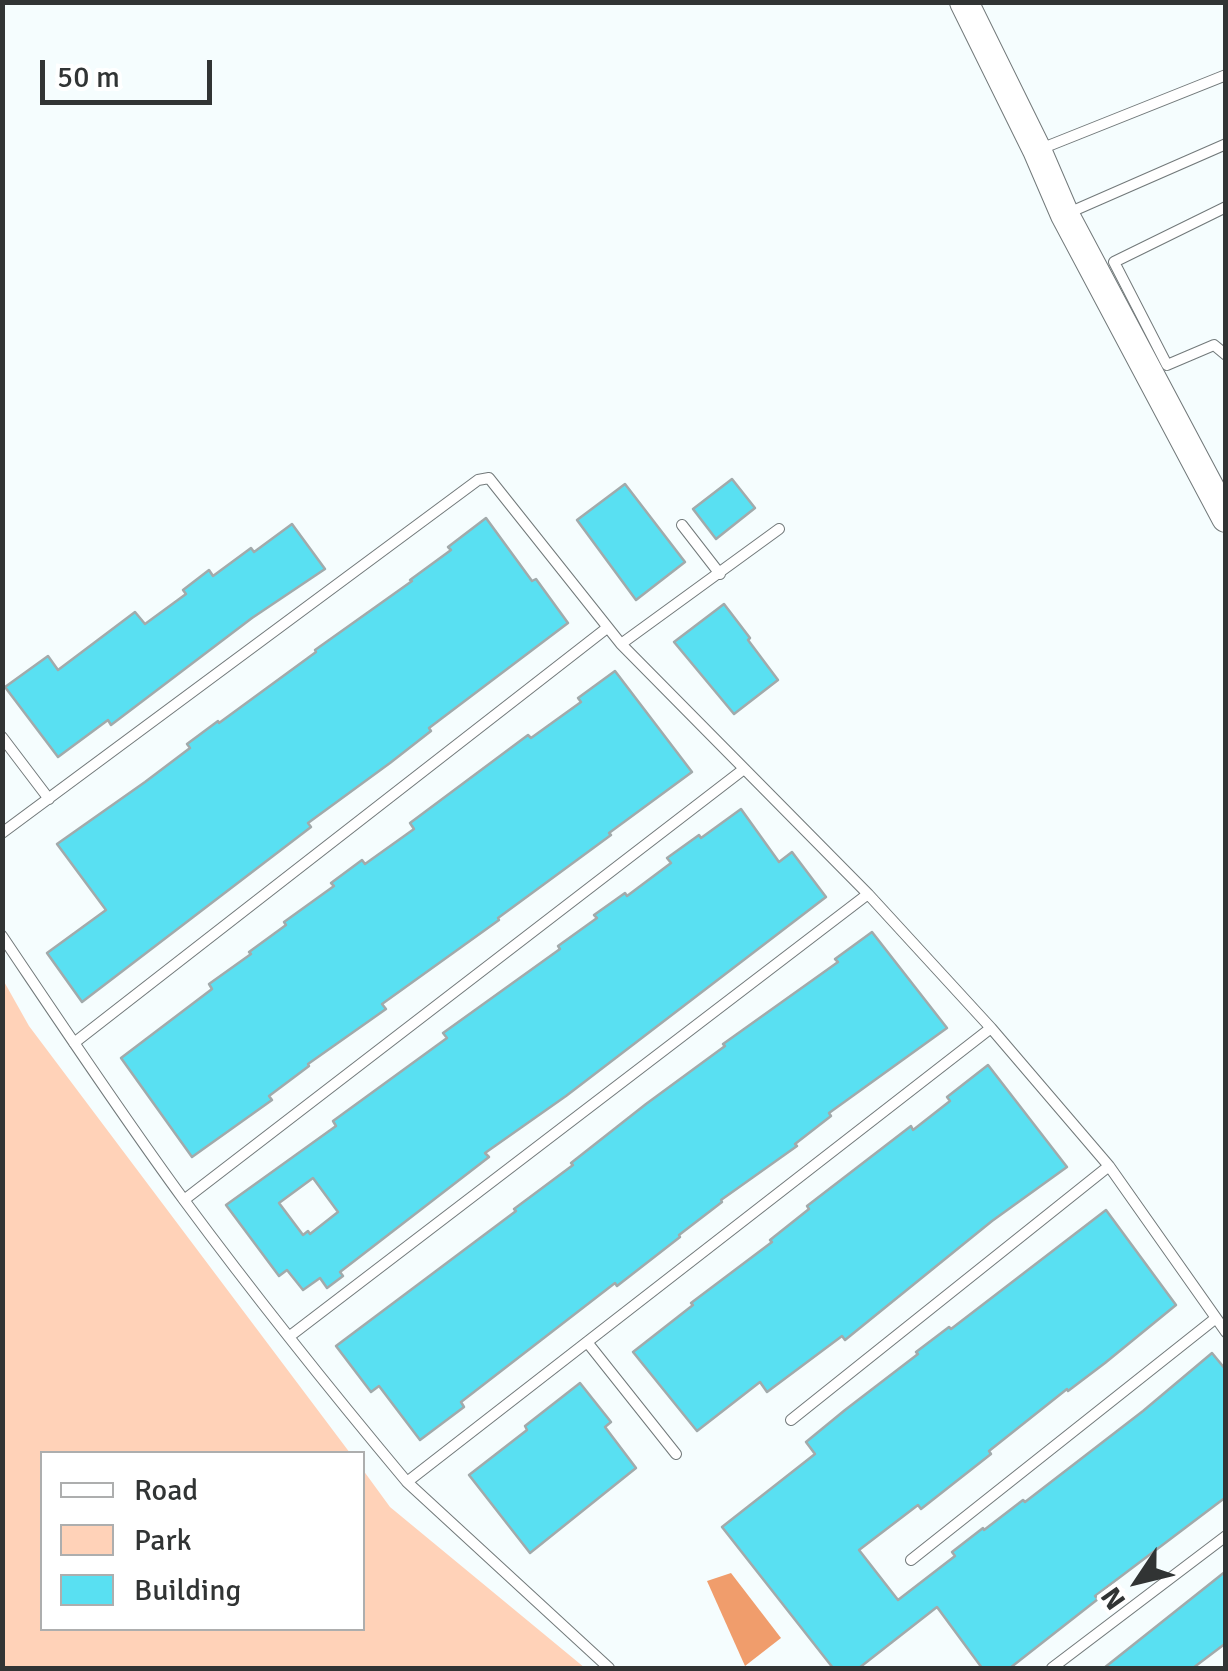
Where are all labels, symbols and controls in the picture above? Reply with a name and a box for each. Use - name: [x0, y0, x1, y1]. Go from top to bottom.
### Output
- scale bar: [45, 40, 218, 102]
- text: 50 m: [57, 59, 120, 96]
- legend: [40, 1451, 365, 1631]
- text: Road: [134, 1472, 198, 1509]
- text: Park: [134, 1522, 192, 1559]
- north arrow: [1088, 1531, 1188, 1631]
- text: Building: [134, 1572, 241, 1609]
- text: N: [1094, 1580, 1133, 1616]

